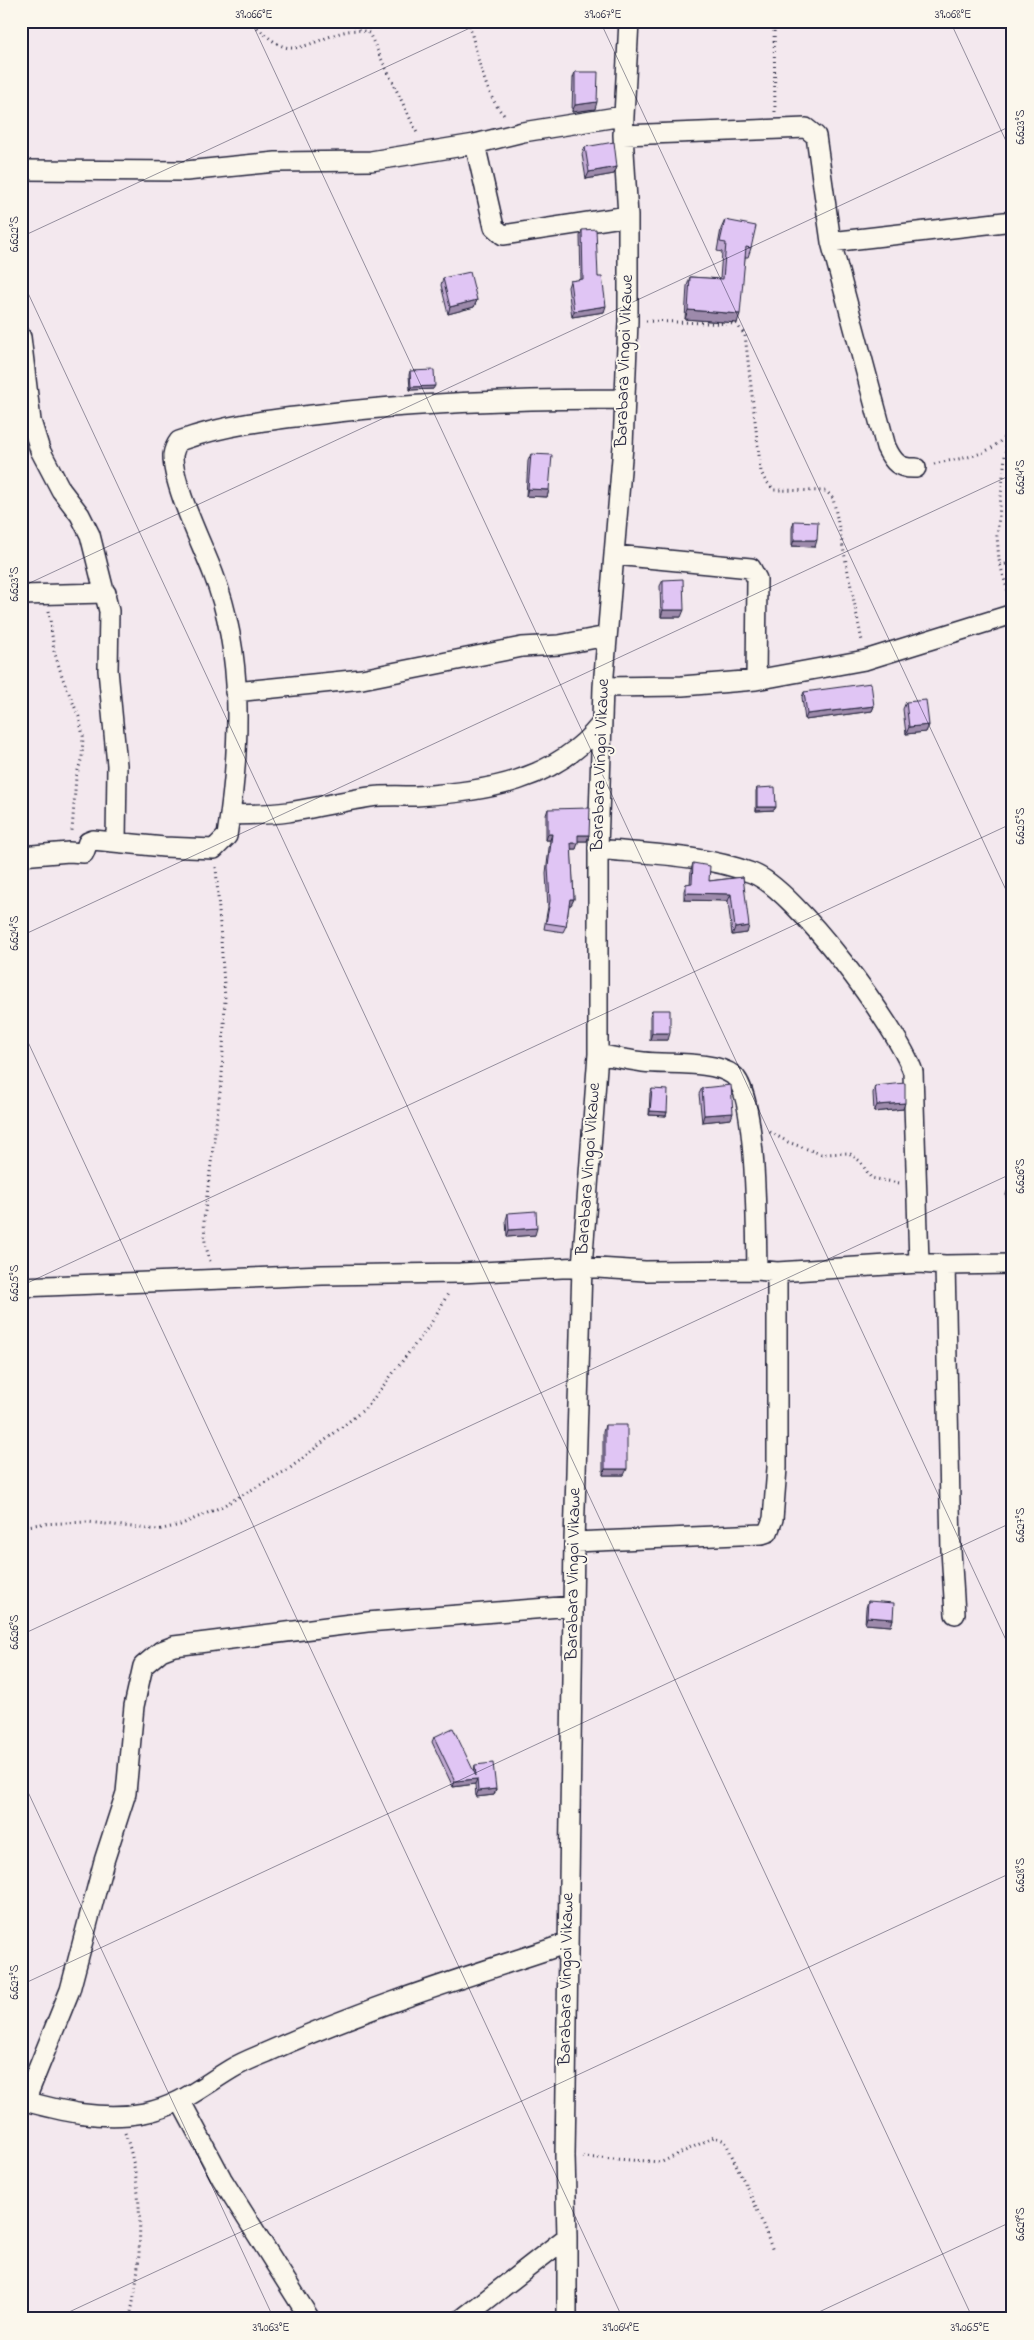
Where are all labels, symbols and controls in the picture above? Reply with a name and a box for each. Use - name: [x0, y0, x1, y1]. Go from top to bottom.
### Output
- text: 39.066°E: [235, 6, 273, 24]
- text: 39.067°E: [585, 6, 621, 24]
- text: 39.068°E: [935, 6, 971, 24]
- text: 6.623°S: [1012, 109, 1030, 144]
- text: 6.622°S: [6, 216, 24, 252]
- street label: Barabara Vingoi Vikawe: [609, 273, 642, 449]
- text: 6.624°S: [1012, 459, 1030, 494]
- text: 6.623°S: [6, 566, 24, 601]
- street label: Barabara Vingoi Vikawe: [585, 677, 618, 853]
- text: 6.625°S: [1012, 807, 1030, 844]
- text: 6.624°S: [6, 915, 24, 950]
- street label: Barabara Vingoi Vikawe: [570, 1081, 609, 1257]
- text: 6.626°S: [1012, 1158, 1030, 1194]
- text: 6.625°S: [6, 1264, 24, 1301]
- street label: Barabara Vingoi Vikawe: [559, 1486, 590, 1662]
- text: 6.627°S: [1012, 1507, 1030, 1542]
- text: 6.626°S: [6, 1614, 24, 1650]
- text: 6.628°S: [1012, 1858, 1030, 1892]
- street label: Barabara Vingoi Vikawe: [552, 1891, 583, 2067]
- text: 6.627°S: [6, 1964, 24, 1999]
- text: 6.629°S: [1012, 2207, 1030, 2241]
- text: 39.063°E: [253, 2319, 289, 2337]
- text: 39.064°E: [603, 2319, 639, 2337]
- text: 39.065°E: [951, 2319, 989, 2337]

